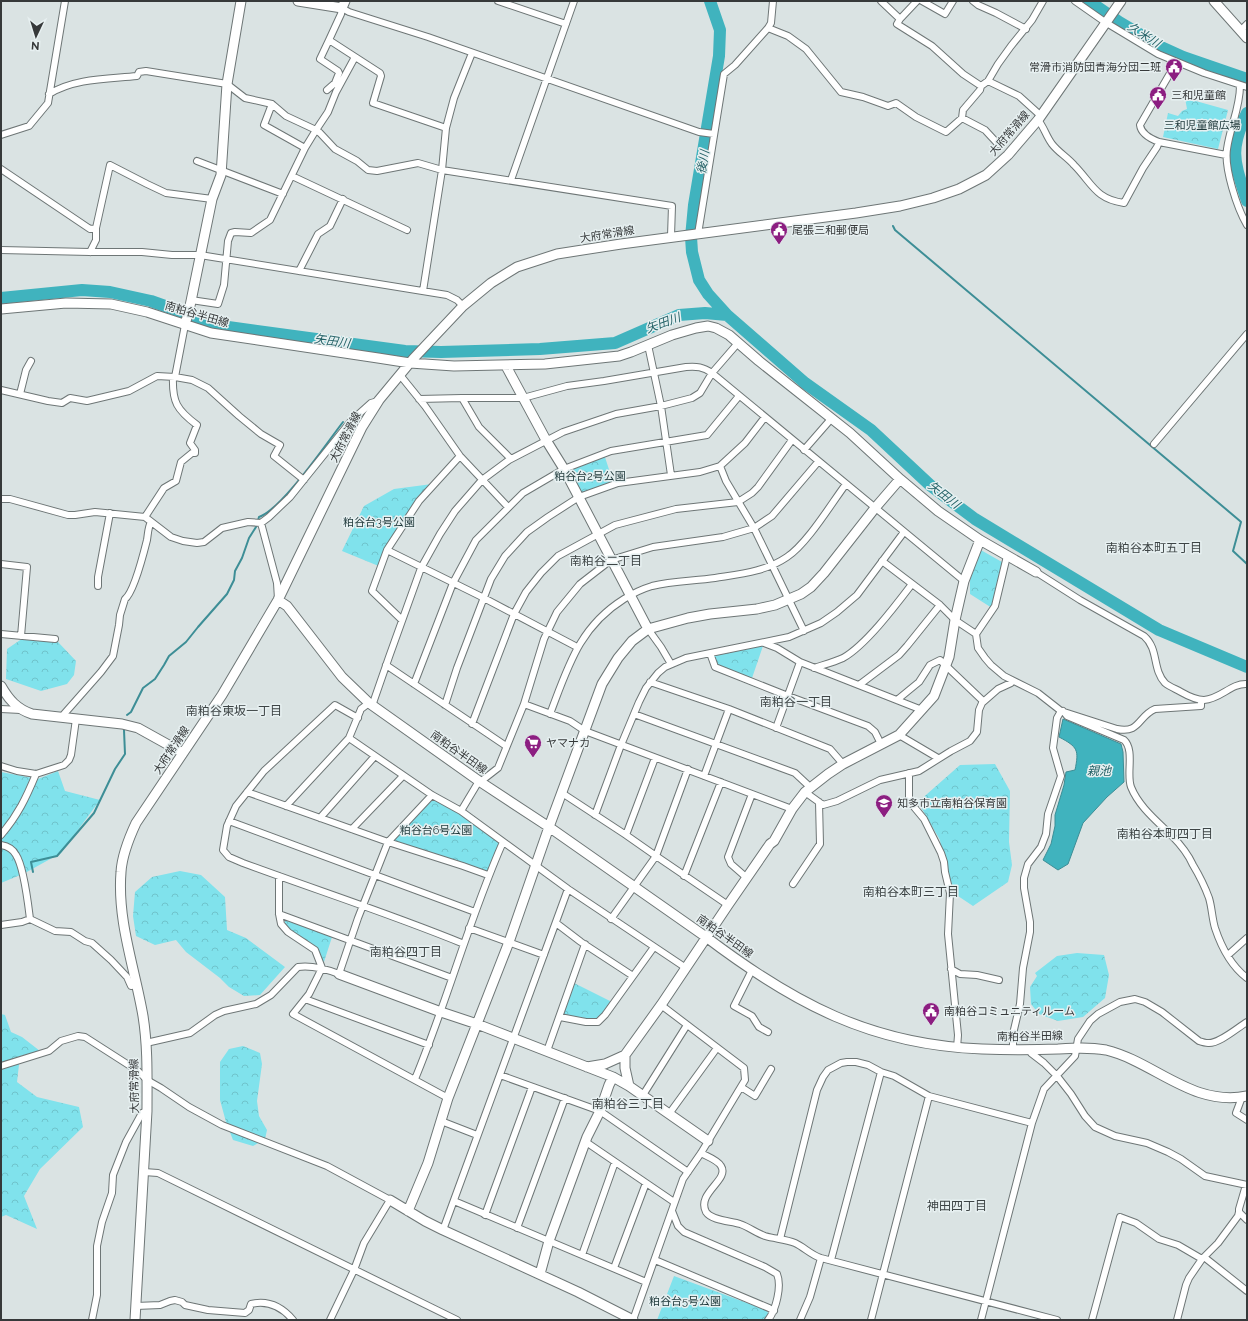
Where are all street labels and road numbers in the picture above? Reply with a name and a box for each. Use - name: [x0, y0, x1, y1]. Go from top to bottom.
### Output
- street label: 大府常滑線: [986, 108, 1032, 158]
- street label: 大府常滑線: [579, 224, 635, 245]
- street label: 南粕谷半田線: [163, 299, 230, 330]
- street label: 大府常滑線: [327, 410, 364, 465]
- street label: 大府常滑線: [151, 724, 192, 777]
- street label: 南粕谷半田線: [428, 728, 489, 777]
- street label: 南粕谷半田線: [694, 912, 755, 961]
- street label: 南粕谷半田線: [997, 1029, 1063, 1044]
- street label: 大府常滑線: [128, 1058, 141, 1114]

